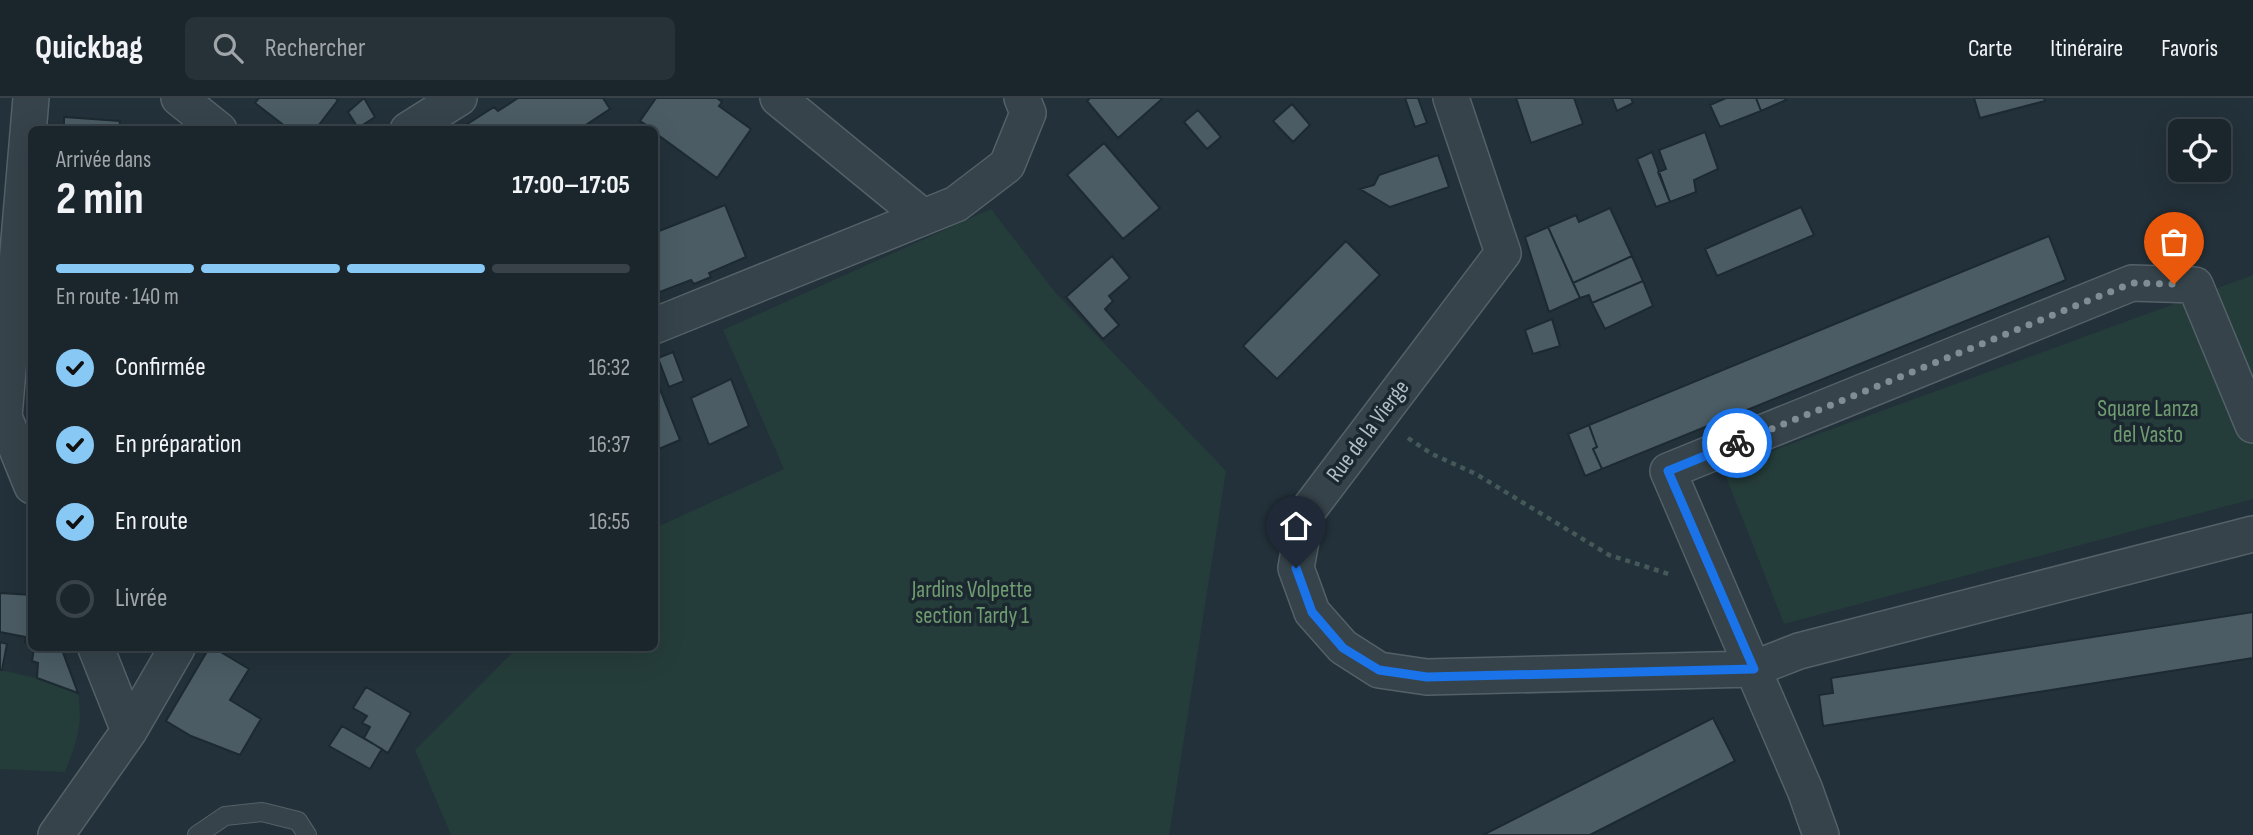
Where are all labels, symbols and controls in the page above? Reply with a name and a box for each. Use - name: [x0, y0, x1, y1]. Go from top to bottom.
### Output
- search box: [185, 17, 675, 80]
- text: Quickbag: [35, 28, 143, 68]
- icon: search: [209, 29, 247, 67]
- text: Rechercher: [265, 33, 365, 64]
- text: Carte: [1968, 34, 2012, 63]
- text: Itinéraire: [2050, 34, 2123, 63]
- text: Favoris: [2161, 34, 2218, 63]
- map controls: [2168, 119, 2231, 182]
- button: locate: [2168, 119, 2231, 182]
- text: Arrivée dans: [56, 146, 151, 174]
- text: 17:00–17:05: [512, 170, 630, 201]
- text: 2 min: [56, 172, 144, 227]
- pin: [2144, 212, 2204, 284]
- icon: bag: [2155, 223, 2193, 261]
- text: En route · 140 m: [56, 283, 179, 311]
- icon: check: [56, 349, 94, 387]
- text: Confirmée: [115, 352, 206, 383]
- text: 16:32: [588, 354, 630, 382]
- street label: Rue de la Vierge: [1321, 374, 1415, 488]
- park label: Square Lanza del Vasto: [2097, 395, 2199, 449]
- courier: [1702, 408, 1772, 478]
- icon: bike: [1718, 424, 1756, 462]
- icon: check: [56, 426, 94, 464]
- text: En préparation: [115, 429, 242, 460]
- text: 16:37: [589, 431, 630, 459]
- pin: [1266, 496, 1326, 568]
- icon: check: [56, 503, 94, 541]
- text: En route: [115, 506, 188, 537]
- icon: home: [1277, 507, 1315, 545]
- text: 16:55: [589, 508, 630, 536]
- park label: Jardins Volpette section Tardy 1: [911, 576, 1032, 630]
- text: Livrée: [115, 583, 167, 614]

